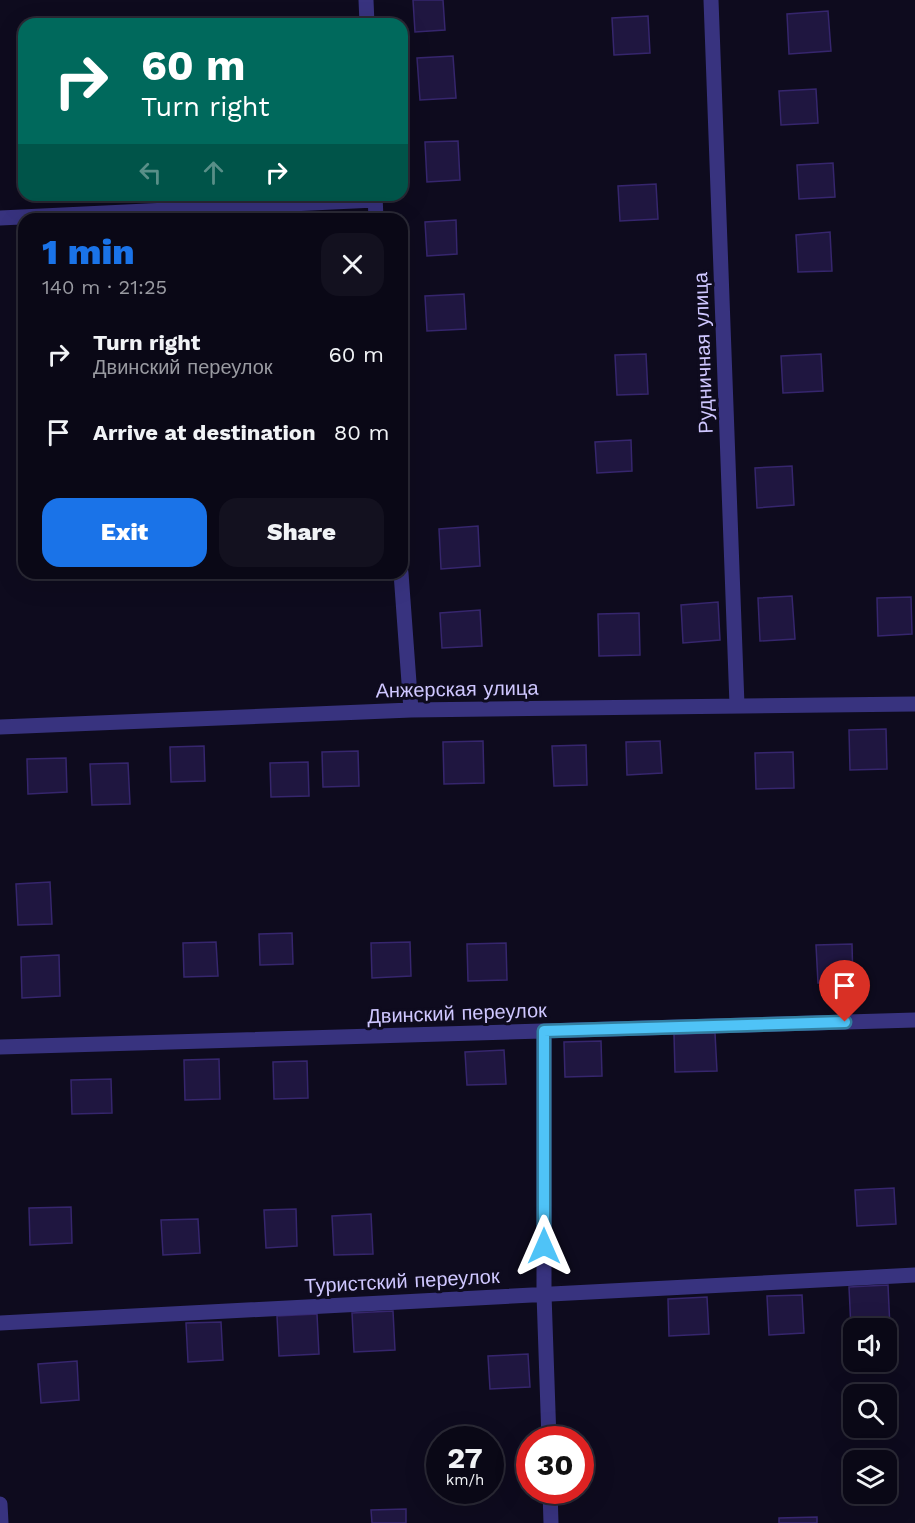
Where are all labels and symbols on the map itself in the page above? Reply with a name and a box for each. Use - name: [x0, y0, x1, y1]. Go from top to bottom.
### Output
- street label: Рудничная улица: [688, 271, 718, 434]
- street label: Анжерская улица: [375, 676, 540, 702]
- pin: [819, 960, 870, 1022]
- street label: Двинский переулок: [367, 998, 547, 1028]
- position arrow: [512, 1214, 576, 1278]
- street label: Туристский переулок: [304, 1264, 500, 1298]
- speed limit sign: 30: [516, 1426, 594, 1504]

